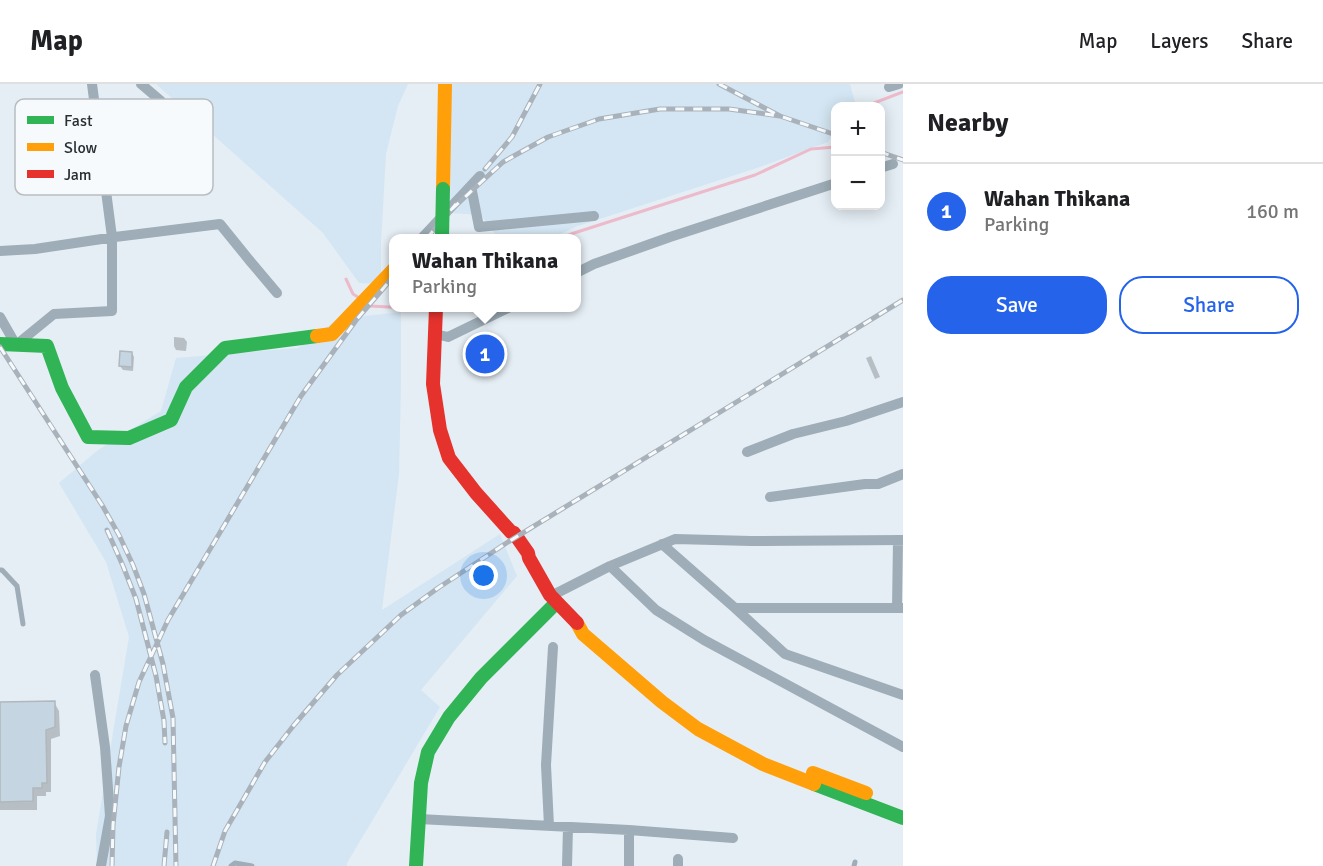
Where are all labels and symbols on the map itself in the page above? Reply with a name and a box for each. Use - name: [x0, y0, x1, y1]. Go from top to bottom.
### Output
- legend: [15, 99, 213, 195]
- text: Fast: [64, 111, 93, 131]
- text: Slow: [64, 138, 98, 158]
- text: Jam: [64, 165, 92, 185]
- pin: 1: [466, 332, 504, 376]
- your location: [469, 561, 498, 590]

